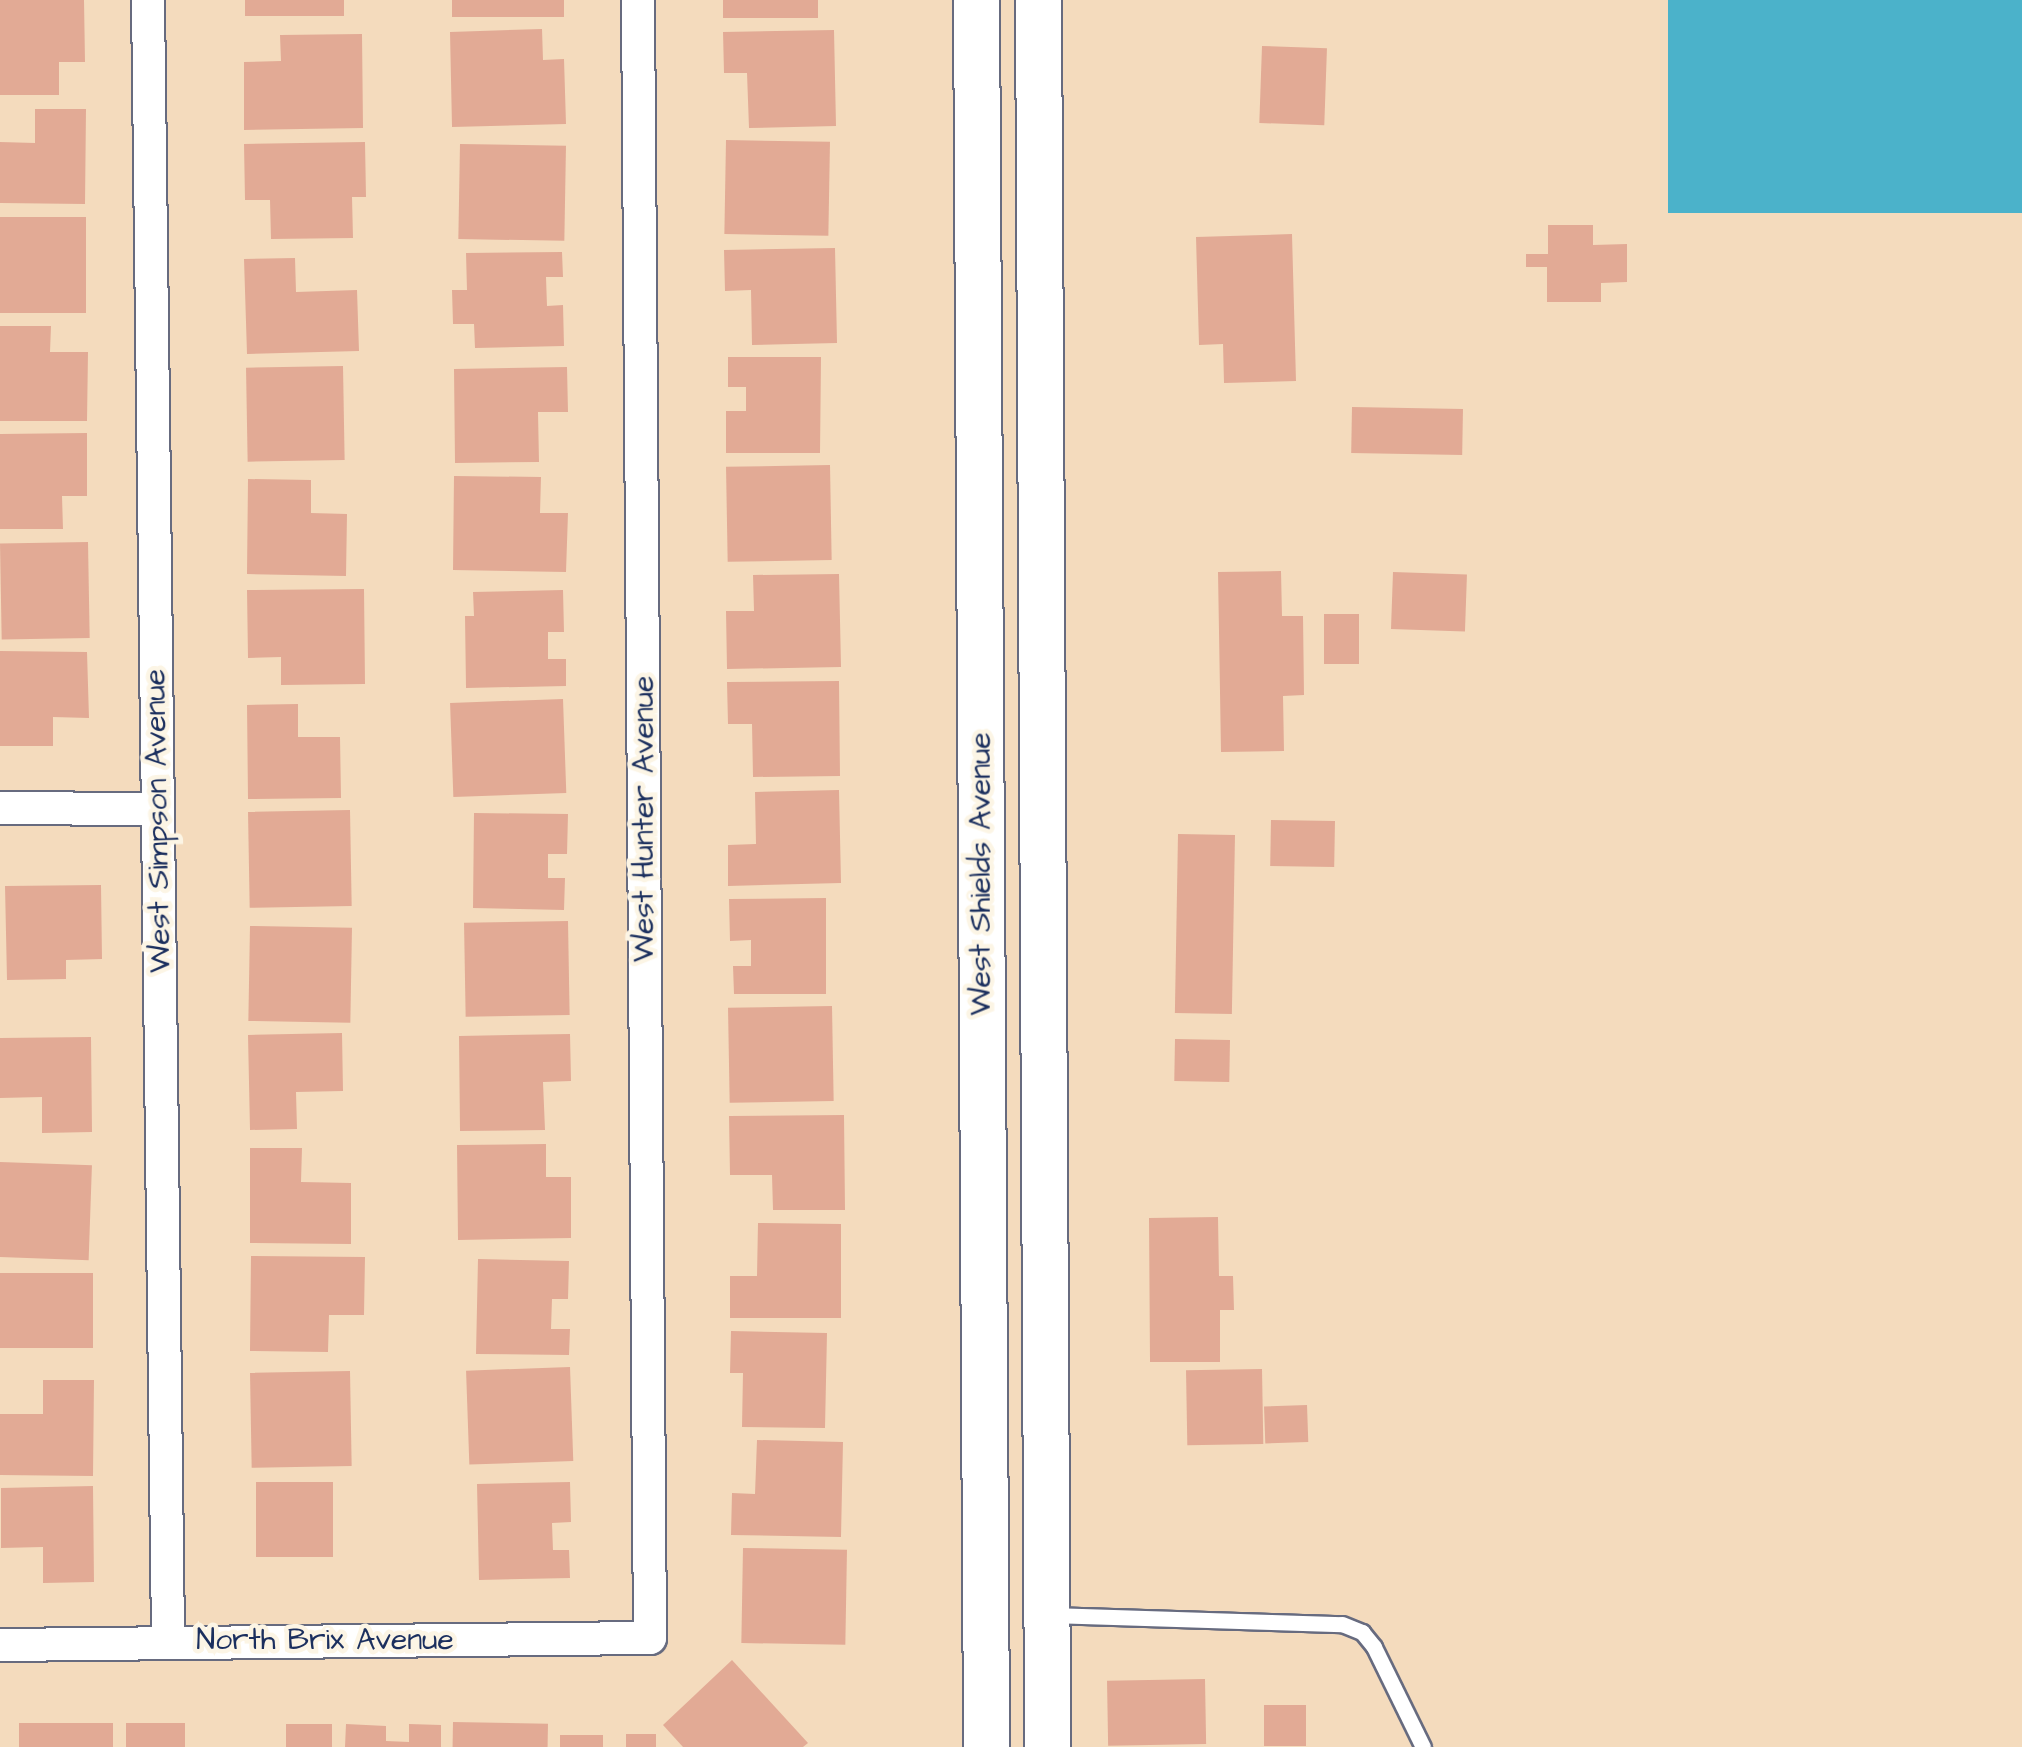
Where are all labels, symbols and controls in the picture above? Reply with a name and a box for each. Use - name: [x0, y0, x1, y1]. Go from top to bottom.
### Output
- street label: West Simpson Avenue: [137, 669, 179, 973]
- street label: West Hunter Avenue: [626, 676, 662, 962]
- street label: West Shields Avenue: [963, 732, 999, 1016]
- street label: North Brix Avenue: [196, 1622, 454, 1658]

